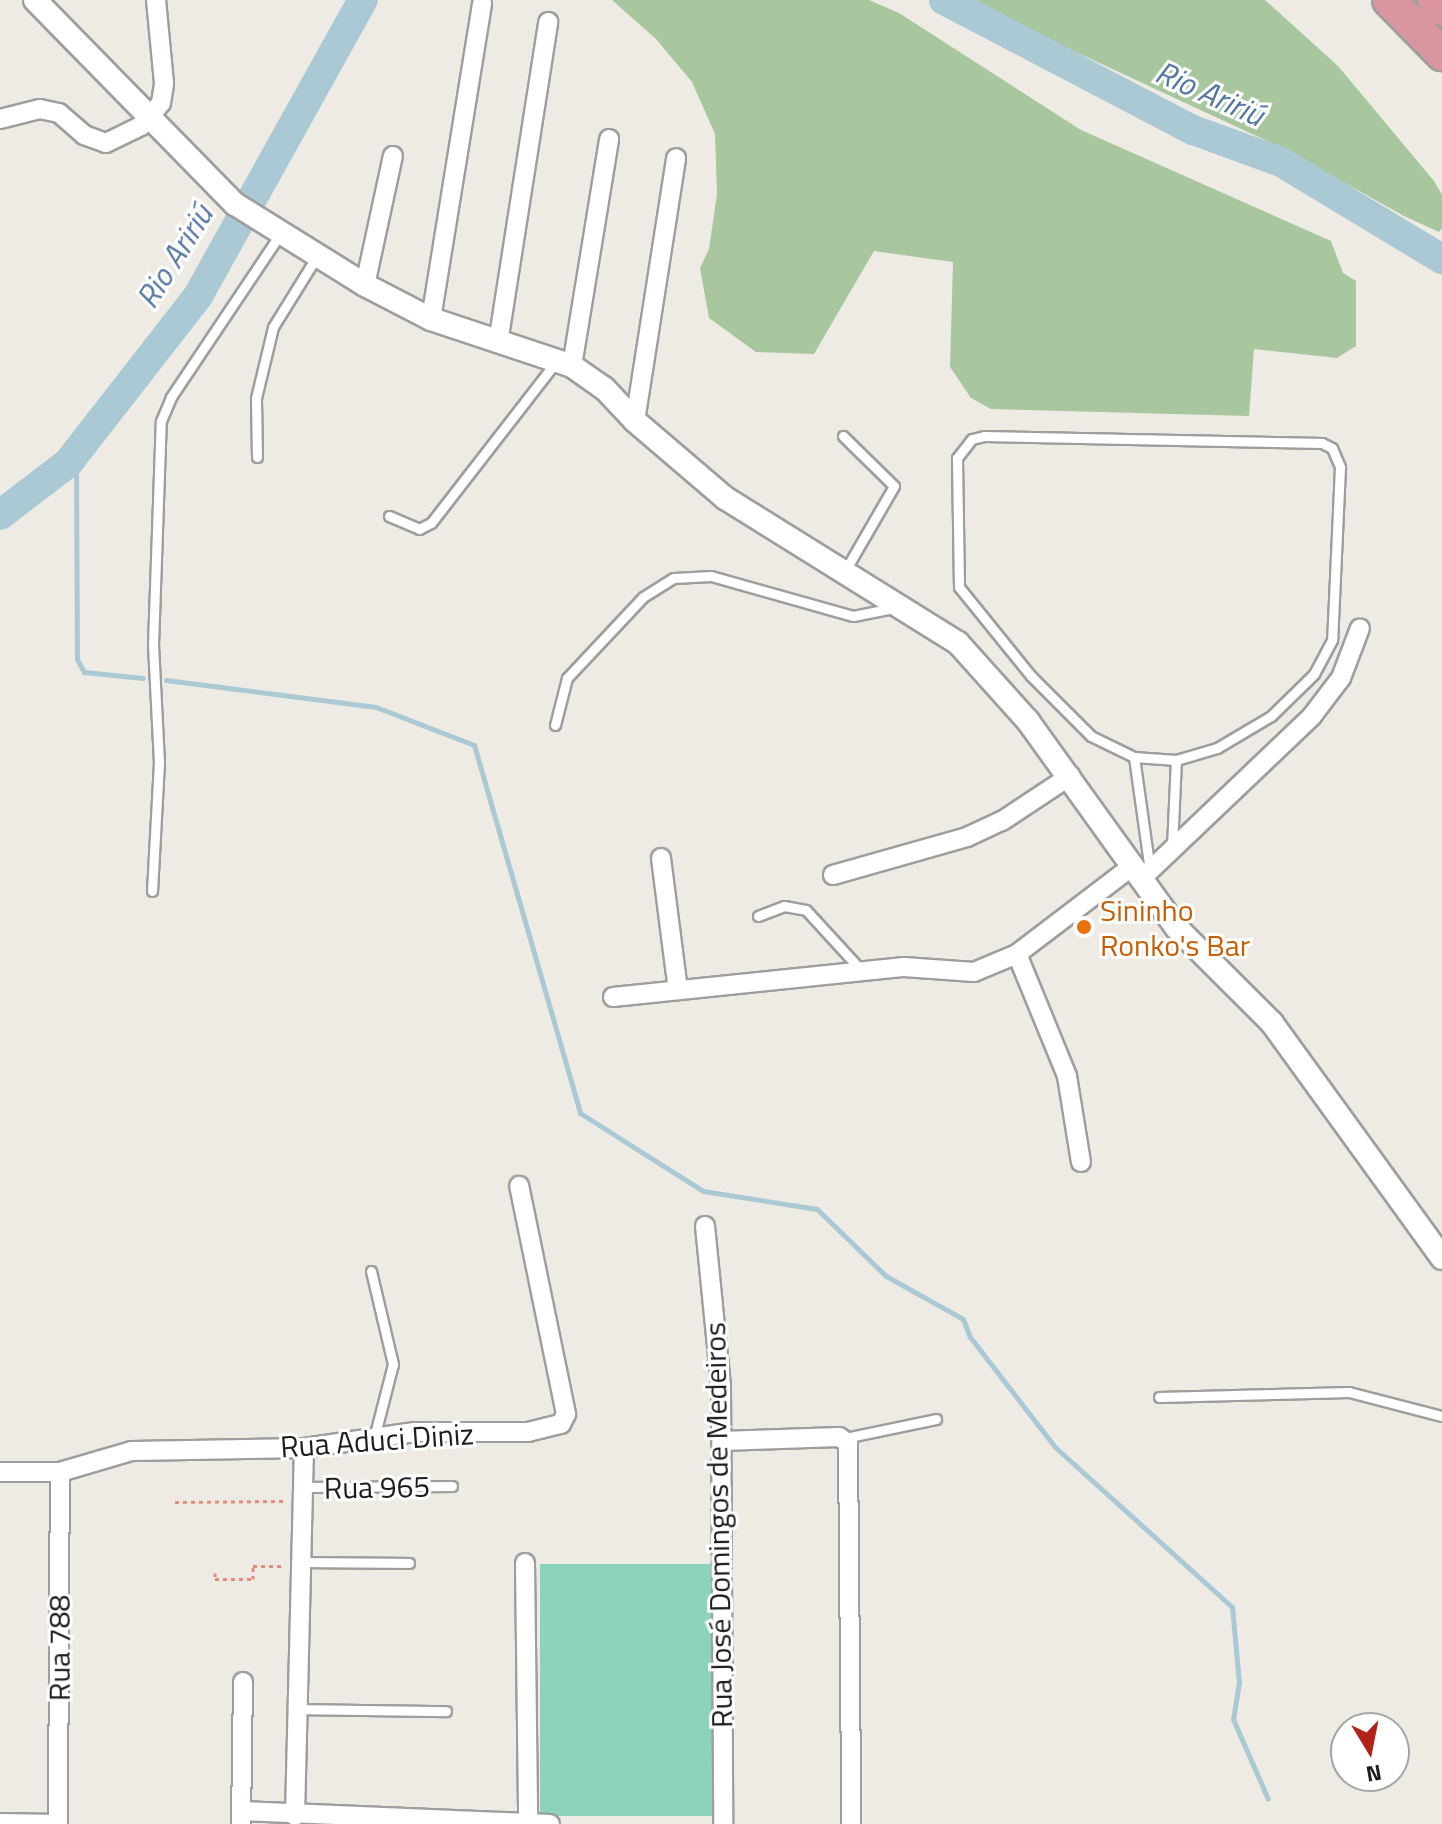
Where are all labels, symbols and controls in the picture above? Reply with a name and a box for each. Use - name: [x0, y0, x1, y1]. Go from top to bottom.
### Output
- water label: Rio Aririú: [1150, 52, 1270, 134]
- water label: Rio Aririú: [127, 197, 221, 315]
- place label: Sininho Ronko's Bar: [1100, 892, 1250, 962]
- marker: Sininho Ronko's Bar: [1075, 918, 1093, 936]
- street label: Rua José Domingos de Medeiros: [696, 1322, 740, 1728]
- street label: Rua Aduci Diniz: [279, 1415, 475, 1465]
- street label: Rua 965: [324, 1468, 430, 1506]
- street label: Rua 788: [41, 1595, 77, 1701]
- north arrow: [1330, 1712, 1410, 1792]
- text: N: [1363, 1756, 1384, 1792]

